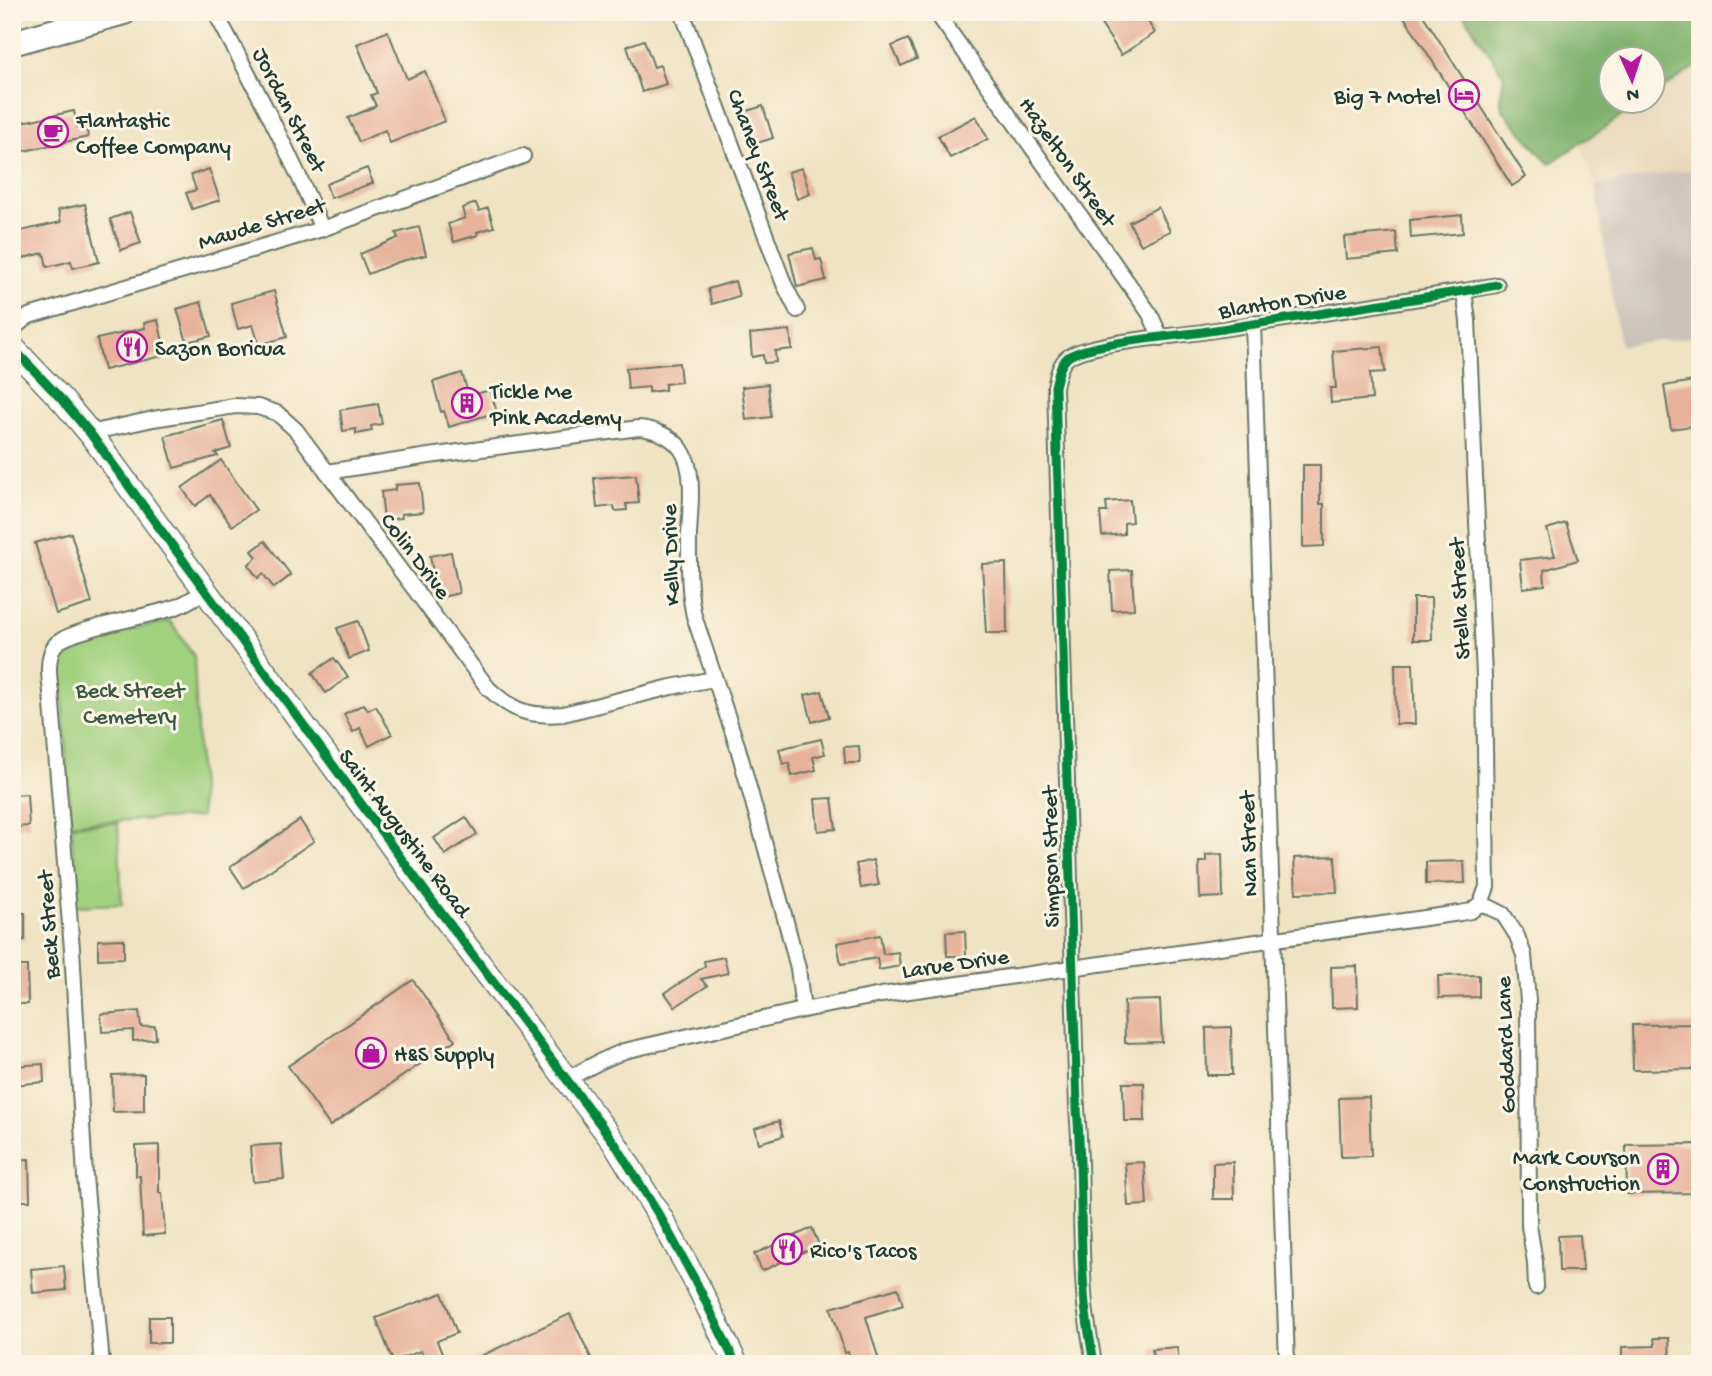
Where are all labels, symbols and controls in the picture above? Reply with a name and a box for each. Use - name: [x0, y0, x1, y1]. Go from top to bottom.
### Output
- street label: Jordan Street: [245, 44, 332, 179]
- north arrow: [1596, 46, 1666, 116]
- hotel icon: Big 7 Motel: [1447, 78, 1481, 112]
- text: N: [1626, 82, 1640, 105]
- place label: Big 7 Motel: [1333, 85, 1441, 112]
- street label: Chaney Street: [719, 86, 795, 226]
- street label: Hazelton Street: [1011, 93, 1122, 234]
- place label: Flantastic Coffee Company: [75, 109, 231, 162]
- cafe icon: Flantastic Coffee Company: [36, 115, 70, 149]
- street label: Maude Street: [195, 193, 330, 258]
- street label: Blanton Drive: [1216, 280, 1349, 327]
- restaurant icon: Sazon Boricua: [115, 330, 149, 364]
- place label: Sazon Boricua: [155, 337, 286, 364]
- place label: Tickle Me Pink Academy: [488, 380, 621, 433]
- building icon: Tickle Me Pink Academy: [450, 386, 484, 420]
- street label: Kelly Drive: [657, 503, 688, 606]
- street label: Colin Drive: [373, 509, 456, 606]
- street label: Stella Street: [1445, 536, 1478, 660]
- park label: Beck Street Cemetery: [75, 679, 186, 732]
- street label: Saint Augustine Road: [331, 745, 476, 925]
- street label: Simpson Street: [1038, 784, 1067, 928]
- street label: Nan Street: [1235, 789, 1266, 897]
- street label: Beck Street: [33, 868, 68, 981]
- street label: Larue Drive: [900, 944, 1012, 986]
- street label: Goddard Lane: [1492, 975, 1523, 1114]
- shop icon: H&S Supply: [354, 1036, 388, 1070]
- place label: H&S Supply: [394, 1043, 494, 1070]
- place label: Mark Courson Construction: [1513, 1146, 1640, 1199]
- building icon: Mark Courson Construction: [1646, 1152, 1680, 1186]
- restaurant icon: Rico's Tacos: [770, 1232, 804, 1266]
- place label: Rico's Tacos: [810, 1239, 917, 1266]

